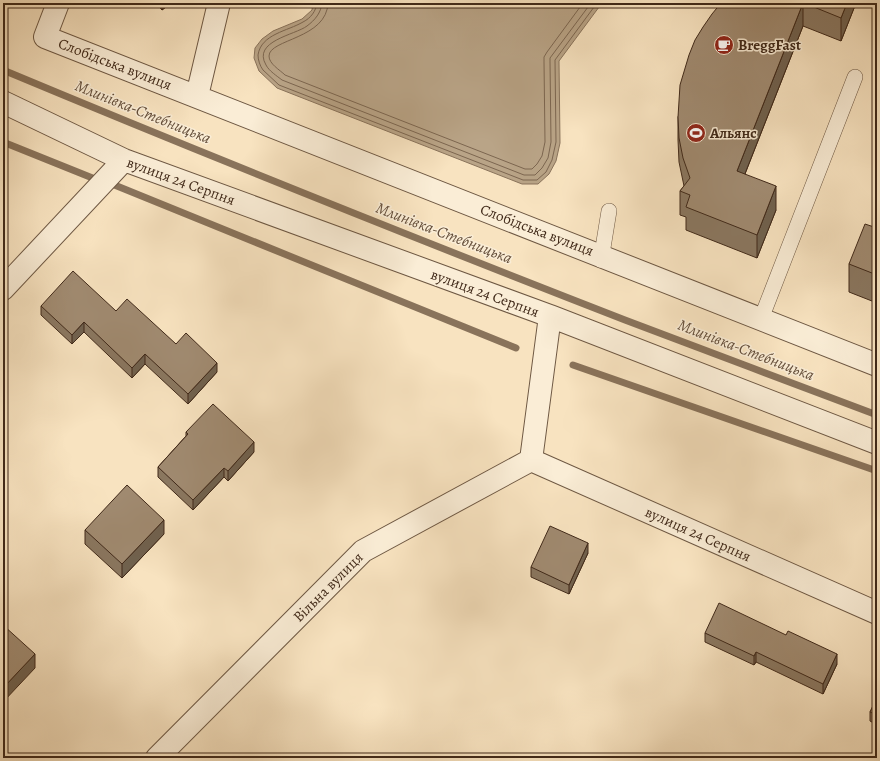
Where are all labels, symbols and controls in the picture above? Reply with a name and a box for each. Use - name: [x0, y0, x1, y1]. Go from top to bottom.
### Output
- street label: Слобідська вулиця: [55, 33, 175, 95]
- cafe icon: BreggFast: [713, 34, 735, 56]
- place label: BreggFast: [738, 35, 801, 55]
- water label: Млинівка-Стебницька: [72, 75, 214, 149]
- sports icon: Альянс: [685, 122, 707, 144]
- place label: Альянс: [709, 123, 757, 143]
- street label: вулиця 24 Серпня: [124, 152, 238, 210]
- water label: Млинівка-Стебницька: [372, 197, 516, 269]
- street label: Слобідська вулиця: [477, 199, 597, 261]
- street label: вулиця 24 Серпня: [428, 264, 542, 322]
- water label: Млинівка-Стебницька: [674, 314, 818, 386]
- street label: вулиця 24 Серпня: [642, 502, 754, 566]
- street label: Вільна вулиця: [289, 548, 367, 626]

